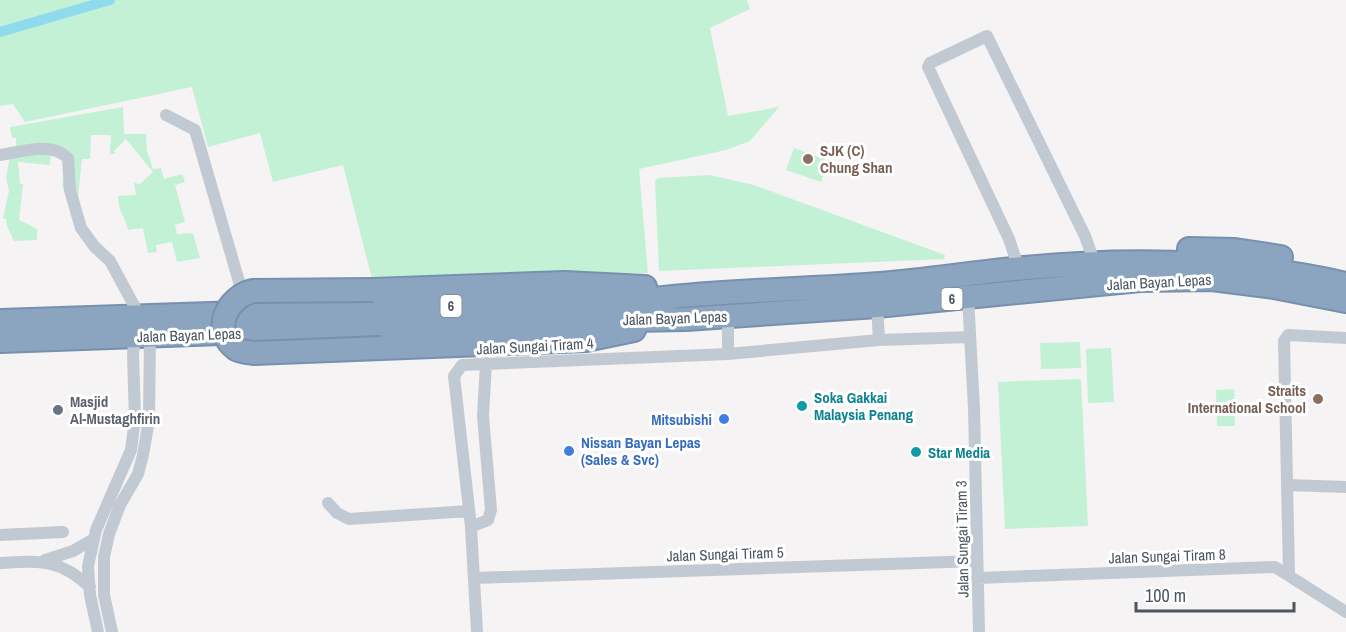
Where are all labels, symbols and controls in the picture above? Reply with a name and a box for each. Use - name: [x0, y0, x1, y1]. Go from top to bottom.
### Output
- place label: SJK (C) Chung Shan: [820, 140, 892, 178]
- marker: SJK (C) Chung Shan: [801, 152, 815, 166]
- street label: Jalan Bayan Lepas: [1106, 269, 1212, 295]
- road number: 6: [942, 288, 962, 310]
- road number: 6: [440, 295, 462, 317]
- street label: Jalan Bayan Lepas: [622, 306, 728, 330]
- street label: Jalan Bayan Lepas: [136, 323, 242, 347]
- street label: Jalan Sungai Tiram 4: [476, 332, 594, 360]
- place label: Straits International School: [1188, 380, 1306, 418]
- place label: Soka Gakkai Malaysia Penang: [814, 387, 914, 425]
- place label: Masjid Al-Mustaghfirin: [70, 391, 160, 429]
- marker: Straits International School: [1311, 392, 1325, 406]
- marker: Soka Gakkai Malaysia Penang: [795, 399, 809, 413]
- marker: Masjid Al-Mustaghfirin: [51, 403, 65, 417]
- place label: Mitsubishi: [651, 409, 712, 430]
- marker: Mitsubishi: [717, 412, 731, 426]
- place label: Nissan Bayan Lepas (Sales & Svc): [581, 432, 701, 470]
- place label: Star Media: [928, 442, 990, 463]
- marker: Nissan Bayan Lepas (Sales & Svc): [562, 444, 576, 458]
- marker: Star Media: [909, 445, 923, 459]
- street label: Jalan Sungai Tiram 3: [950, 480, 974, 598]
- street label: Jalan Sungai Tiram 5: [666, 541, 784, 567]
- street label: Jalan Sungai Tiram 8: [1108, 543, 1226, 569]
- scale bar: [1136, 575, 1294, 613]
- text: 100 m: [1145, 583, 1186, 608]

